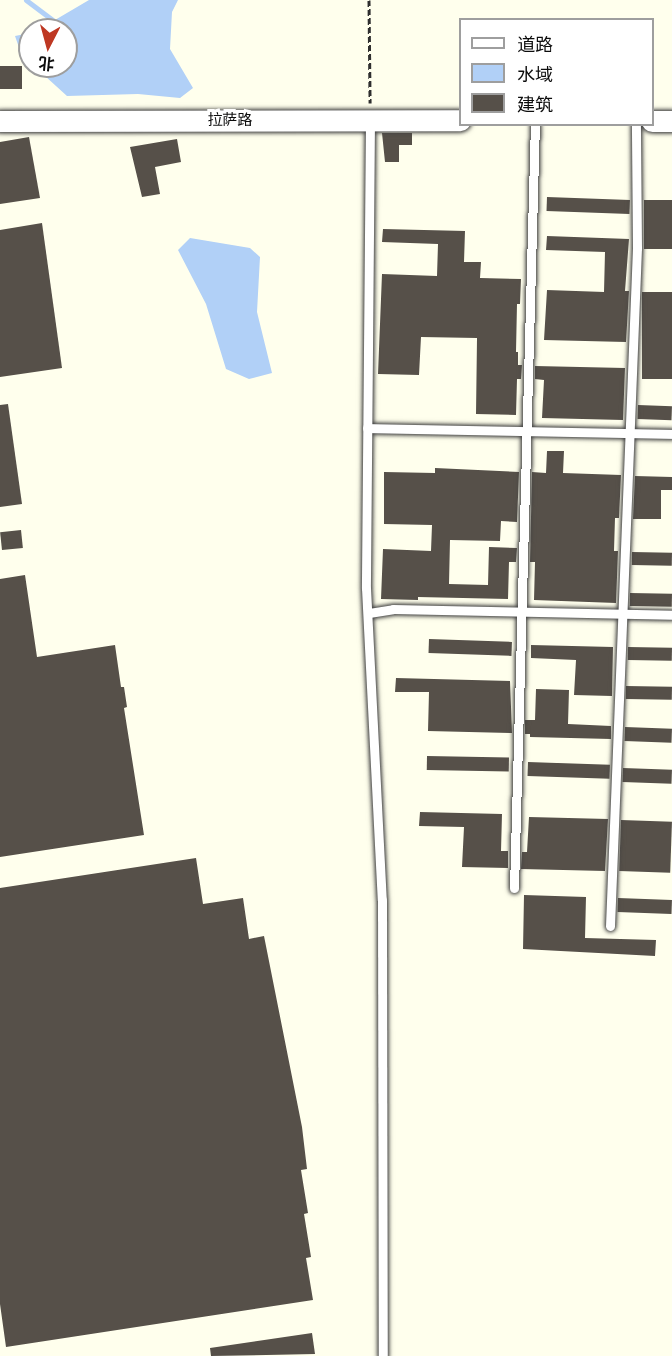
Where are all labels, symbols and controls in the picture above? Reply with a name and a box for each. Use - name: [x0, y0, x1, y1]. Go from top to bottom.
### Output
- north arrow: [18, 18, 78, 78]
- legend: [459, 18, 654, 126]
- text: 道路: [517, 32, 553, 56]
- text: 北: [37, 53, 55, 76]
- text: 水域: [517, 62, 553, 86]
- text: 建筑: [517, 92, 553, 116]
- street label: 拉萨路: [208, 111, 252, 129]

